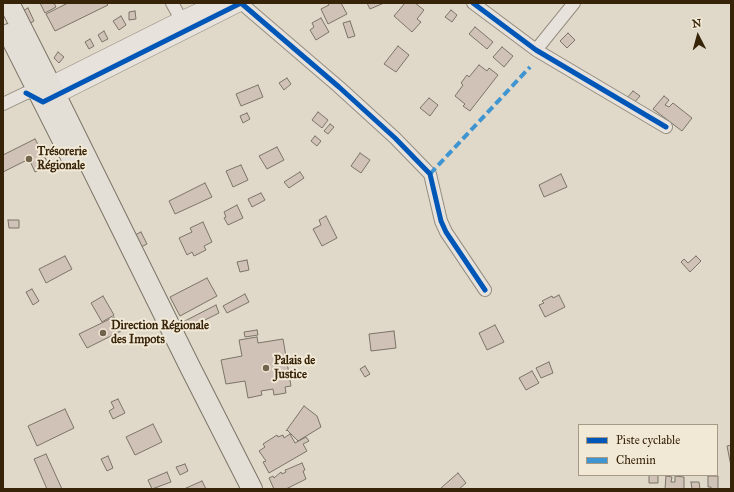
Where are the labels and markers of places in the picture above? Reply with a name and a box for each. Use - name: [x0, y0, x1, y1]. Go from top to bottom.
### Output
- place label: Trésorerie Régionale: [37, 145, 87, 173]
- marker: Trésorerie Régionale: [24, 154, 34, 164]
- place label: Direction Régionale des Impots: [111, 319, 209, 347]
- marker: Direction Régionale des Impots: [98, 328, 108, 338]
- place label: Palais de Justice: [274, 354, 315, 382]
- marker: Palais de Justice: [261, 363, 271, 373]

